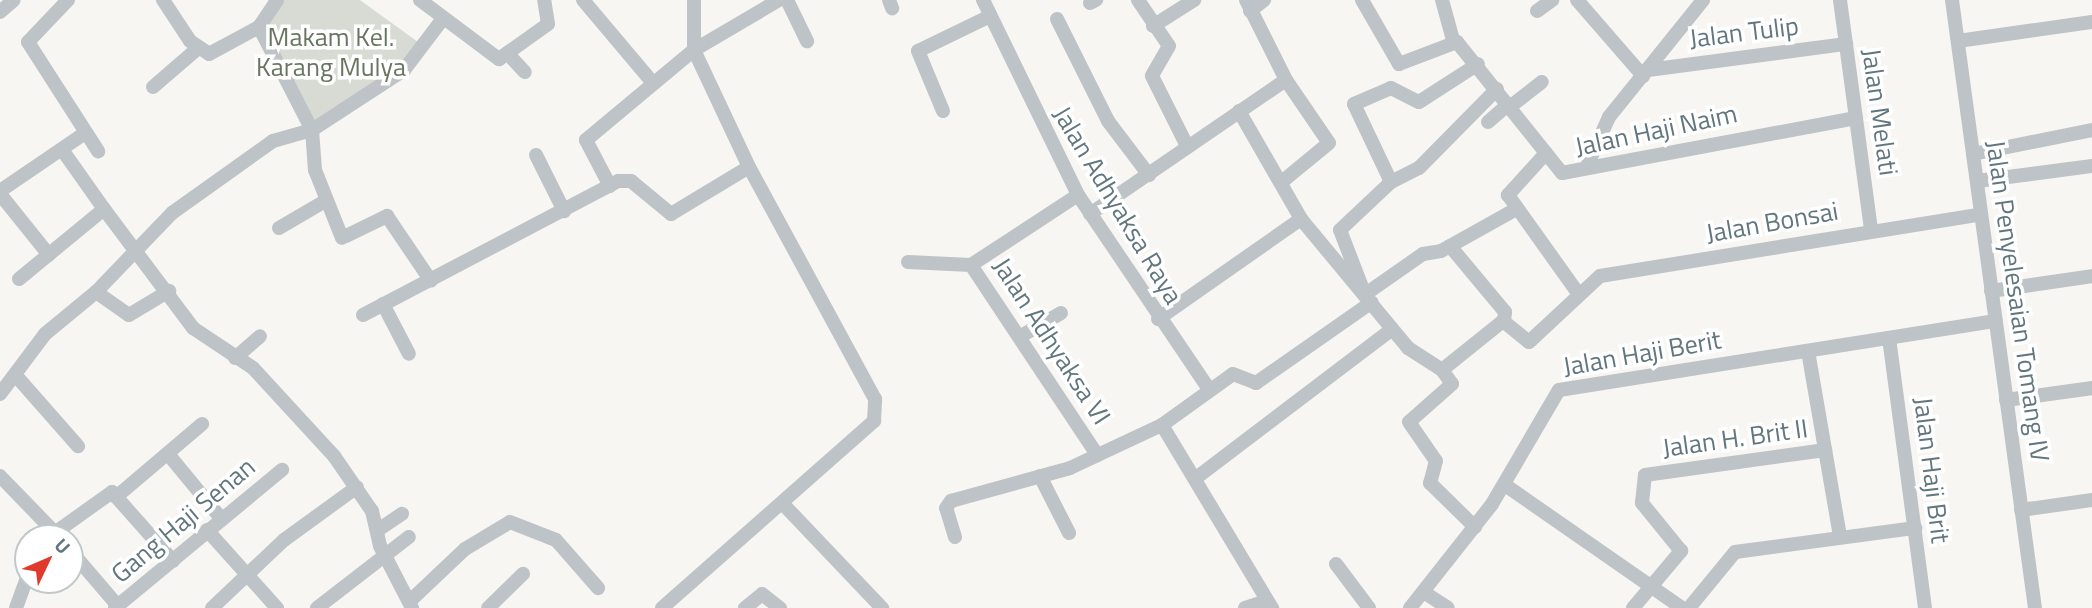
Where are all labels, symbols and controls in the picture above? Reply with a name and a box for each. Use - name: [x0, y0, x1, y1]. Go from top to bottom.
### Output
- street label: Jalan Tulip: [1688, 10, 1800, 54]
- park label: Makam Kel. Karang Mulya: [256, 21, 406, 82]
- street label: Jalan Melati: [1856, 46, 1904, 178]
- street label: Jalan Haji Naim: [1572, 98, 1740, 162]
- street label: Jalan Adhyaksa Raya: [1047, 101, 1189, 309]
- street label: Jalan Penyelesaian Tomang IV: [1980, 138, 2056, 464]
- street label: Jalan Bonsai: [1703, 195, 1841, 249]
- street label: Jalan Adhyaksa VI: [987, 252, 1117, 430]
- street label: Jalan Haji Berit: [1561, 324, 1723, 382]
- street label: Jalan Haji Brit: [1908, 395, 1956, 545]
- street label: Jalan H. Brit II: [1660, 412, 1810, 464]
- street label: Gang Haji Senan: [105, 451, 261, 589]
- north arrow: [14, 524, 84, 594]
- text: U: [48, 531, 78, 560]

